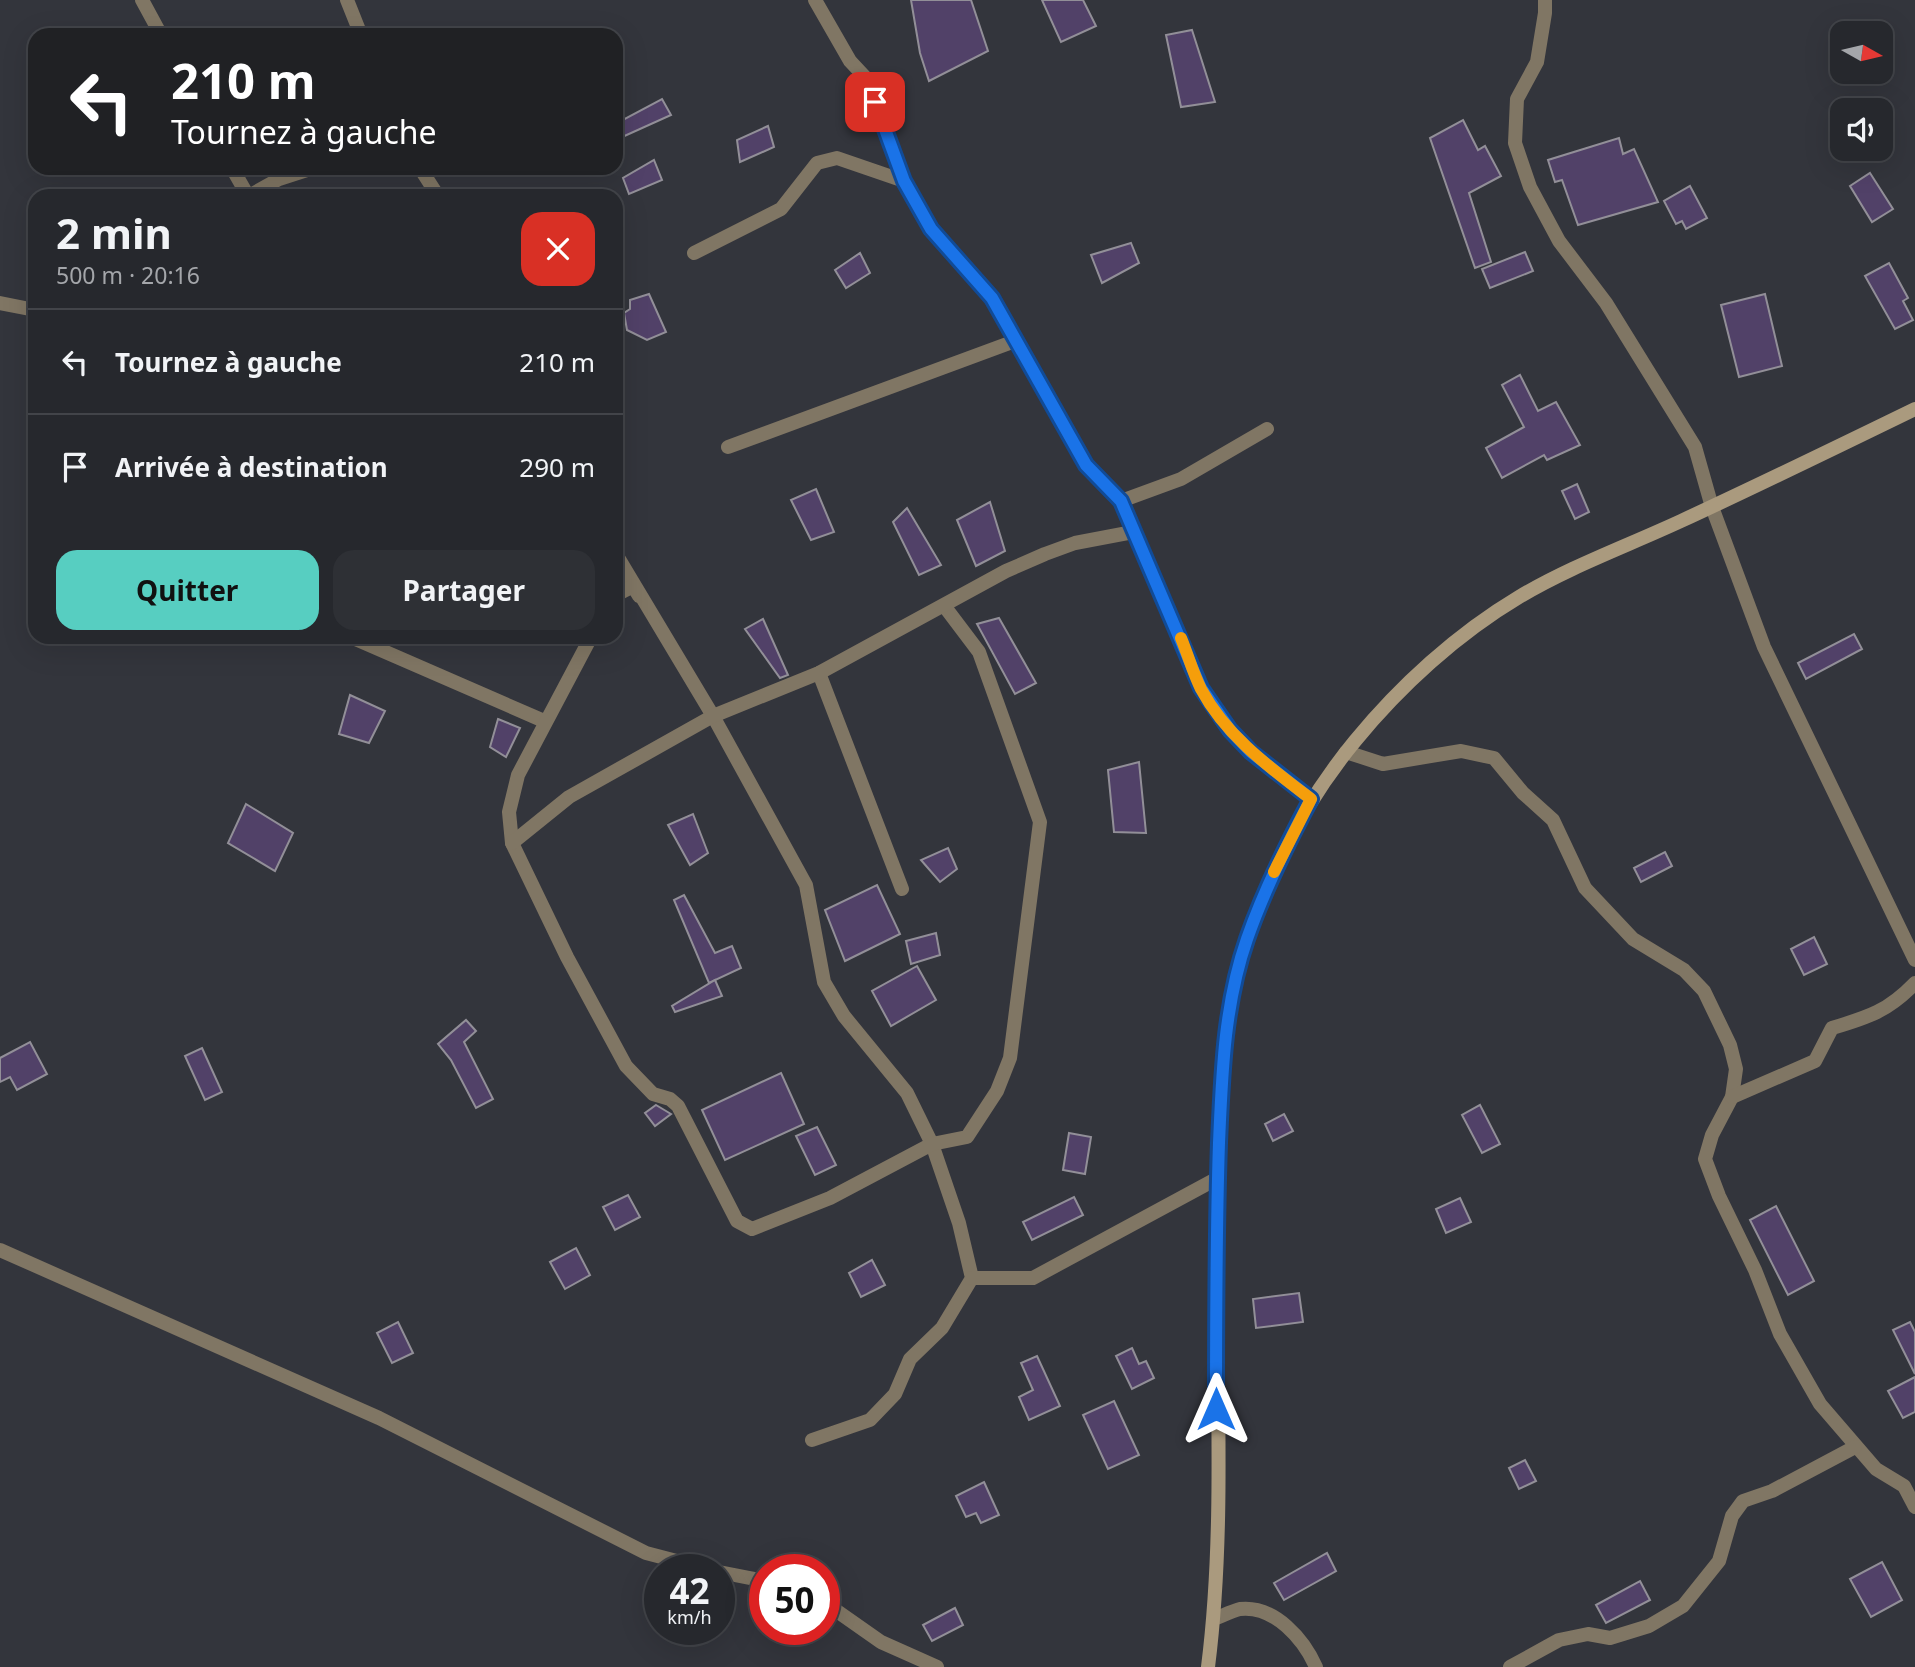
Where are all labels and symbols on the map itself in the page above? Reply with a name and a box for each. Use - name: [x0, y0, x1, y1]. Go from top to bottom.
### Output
- north arrow: [1830, 21, 1894, 84]
- pin: [845, 72, 905, 132]
- position arrow: [1179, 1372, 1253, 1446]
- speed limit sign: 50: [749, 1554, 840, 1645]

